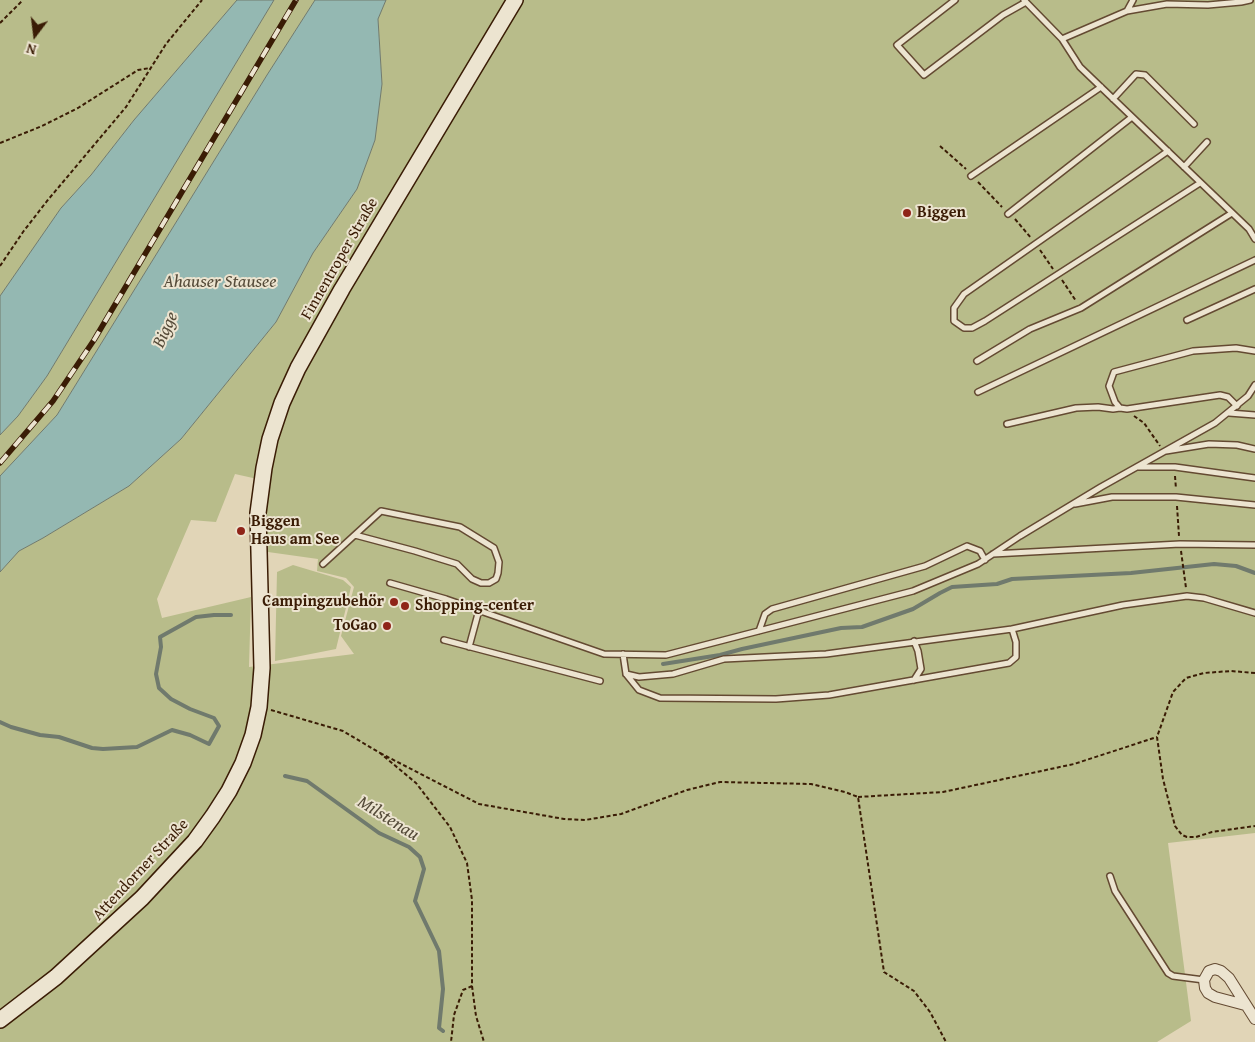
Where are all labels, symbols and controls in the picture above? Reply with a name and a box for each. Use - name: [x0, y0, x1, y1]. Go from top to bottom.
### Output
- north arrow: [10, 10, 60, 60]
- text: N: [24, 39, 38, 60]
- street label: Finnentroper Straße: [297, 195, 383, 323]
- place label: Biggen: [917, 203, 966, 223]
- marker: Biggen: [901, 207, 913, 219]
- water label: Ahauser Stausee: [163, 271, 277, 293]
- water label: Bigge: [149, 309, 183, 351]
- place label: Biggen Haus am See: [251, 512, 339, 550]
- marker: Biggen Haus am See: [235, 525, 247, 537]
- place label: Campingzubehör: [262, 592, 384, 612]
- marker: Campingzubehör: [388, 596, 400, 608]
- place label: Shopping-center: [415, 596, 534, 616]
- marker: Shopping-center: [399, 600, 411, 612]
- place label: ToGao: [333, 616, 377, 636]
- marker: ToGao: [381, 620, 393, 632]
- water label: Milstenau: [353, 792, 423, 846]
- street label: Attendorner Straße: [89, 815, 193, 925]

